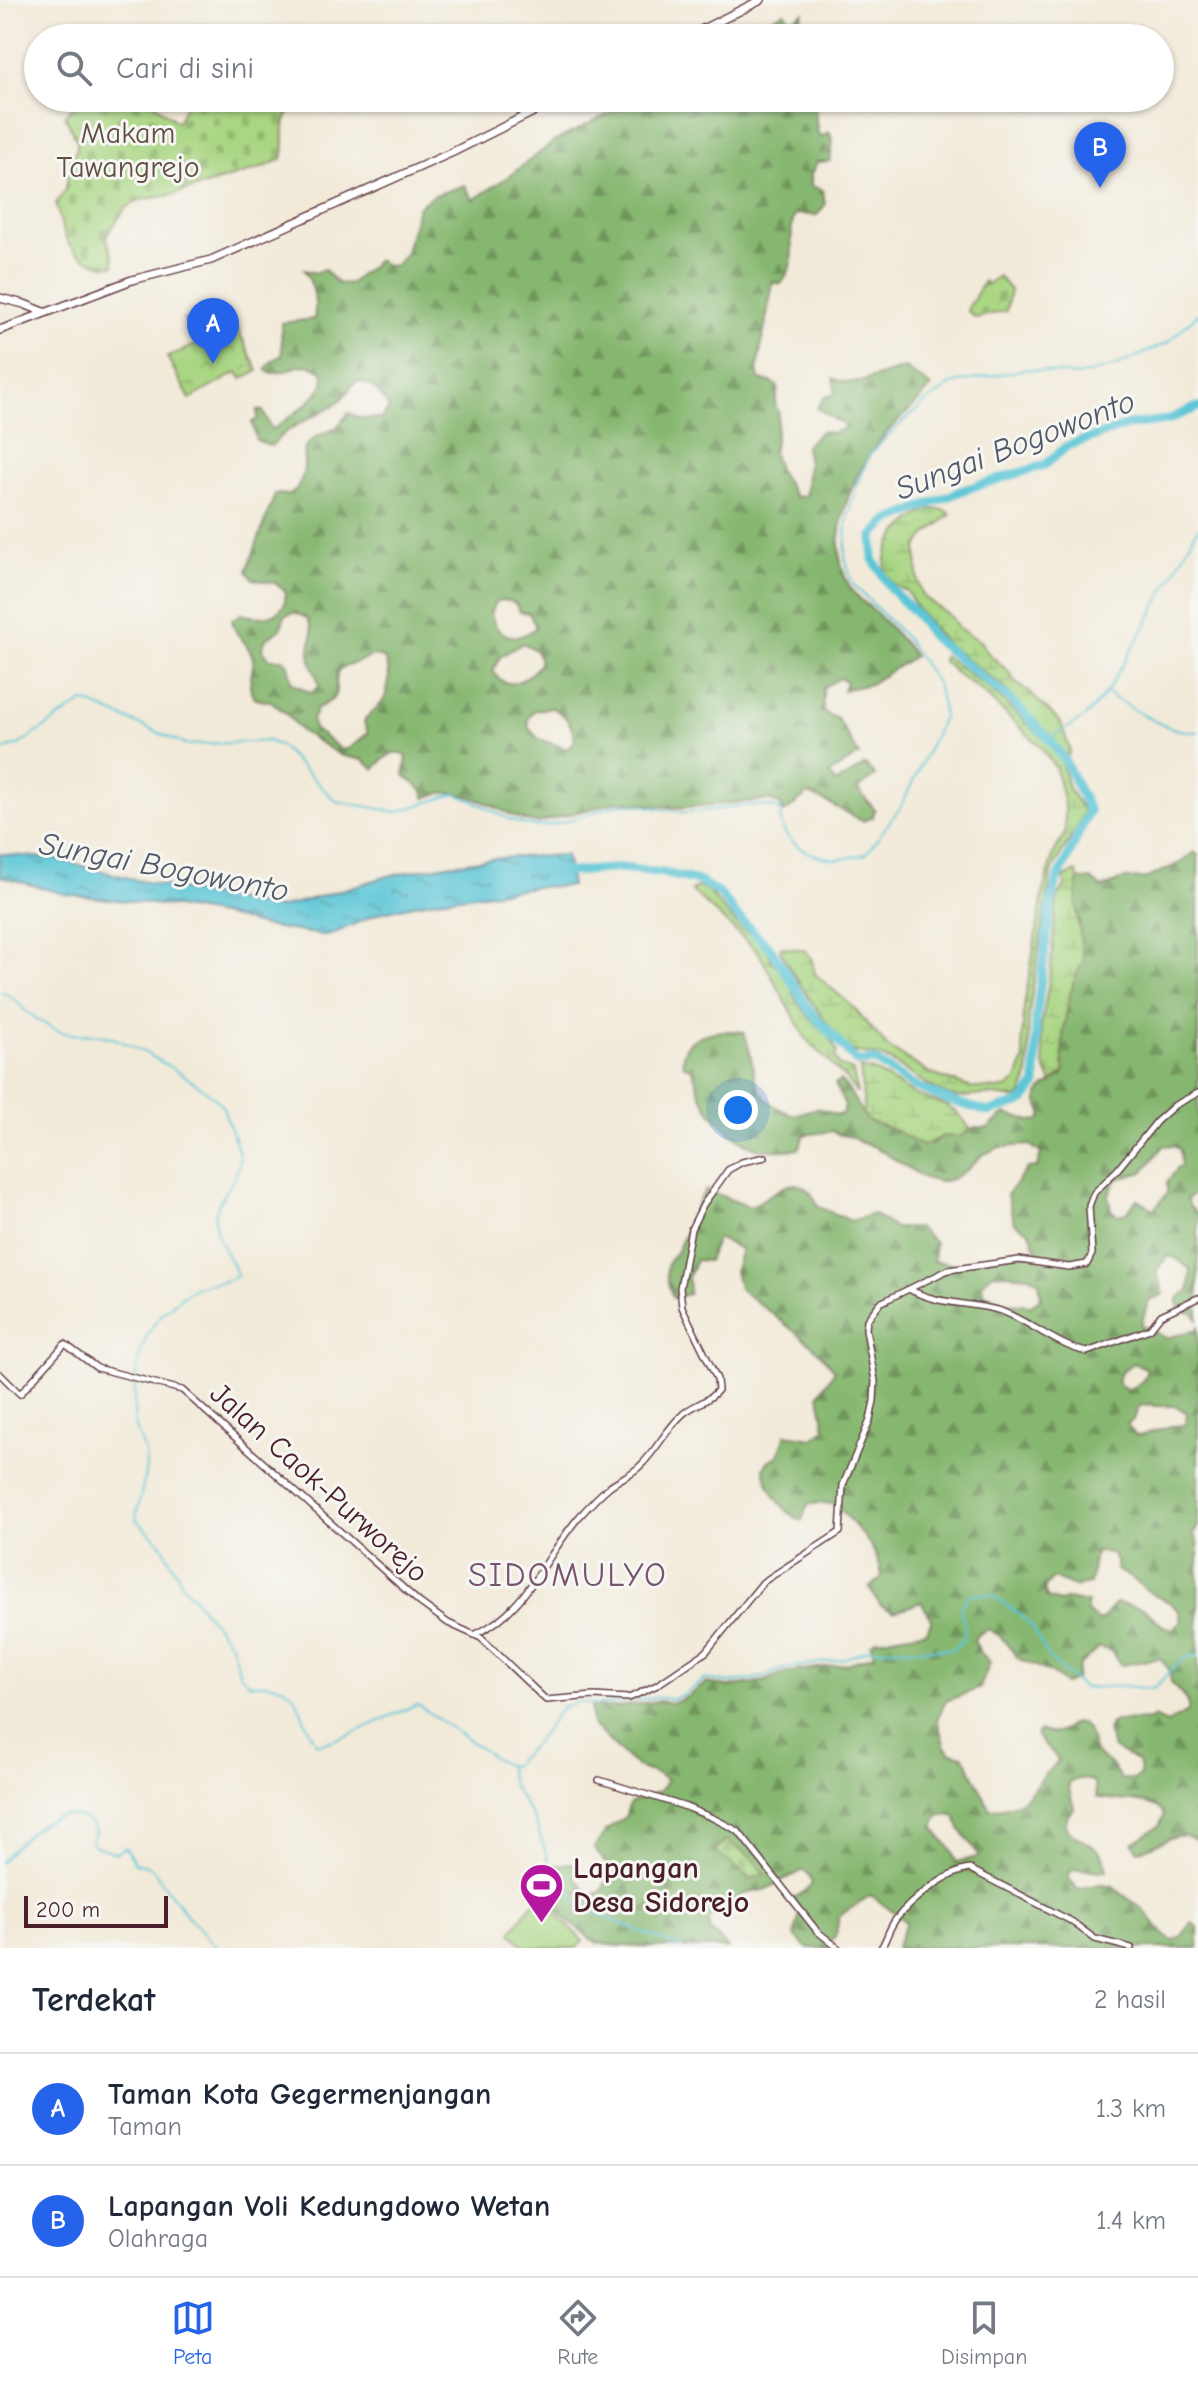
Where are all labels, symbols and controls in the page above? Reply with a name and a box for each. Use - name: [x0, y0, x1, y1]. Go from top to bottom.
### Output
- search box: [24, 24, 1174, 112]
- icon: search: [52, 46, 96, 90]
- text: Cari di sini: [116, 51, 254, 86]
- park label: Makam Tawangrejo: [56, 116, 200, 185]
- pin: B: [1074, 122, 1126, 188]
- pin: A: [187, 298, 239, 364]
- water label: Sungai Bogowonto: [890, 382, 1140, 508]
- water label: Sungai Bogowonto: [36, 825, 292, 909]
- your location: [718, 1090, 758, 1130]
- street label: Jalan Caok-Purworejo: [203, 1376, 435, 1590]
- district label: SIDOMULYO: [468, 1555, 668, 1595]
- place label: Lapangan Desa Sidorejo: [573, 1851, 749, 1920]
- sports icon: Lapangan Desa Sidorejo: [518, 1861, 566, 1924]
- scale bar: [24, 1892, 168, 1928]
- text: 200 m: [36, 1897, 100, 1923]
- text: Terdekat: [32, 1980, 155, 2020]
- text: 2 hasil: [1094, 1985, 1166, 2015]
- text: Taman Kota Gegermenjangan: [108, 2077, 491, 2112]
- text: A: [51, 2094, 65, 2124]
- text: 1.3 km: [1096, 2094, 1166, 2124]
- text: Taman: [108, 2112, 182, 2142]
- text: Lapangan Voli Kedungdowo Wetan: [108, 2189, 550, 2224]
- text: B: [50, 2206, 66, 2236]
- text: 1.4 km: [1096, 2206, 1166, 2236]
- text: Olahraga: [108, 2224, 208, 2254]
- tab: Peta: [171, 2296, 215, 2370]
- tab: Rute: [556, 2296, 600, 2370]
- tab: Disimpan: [941, 2296, 1027, 2370]

